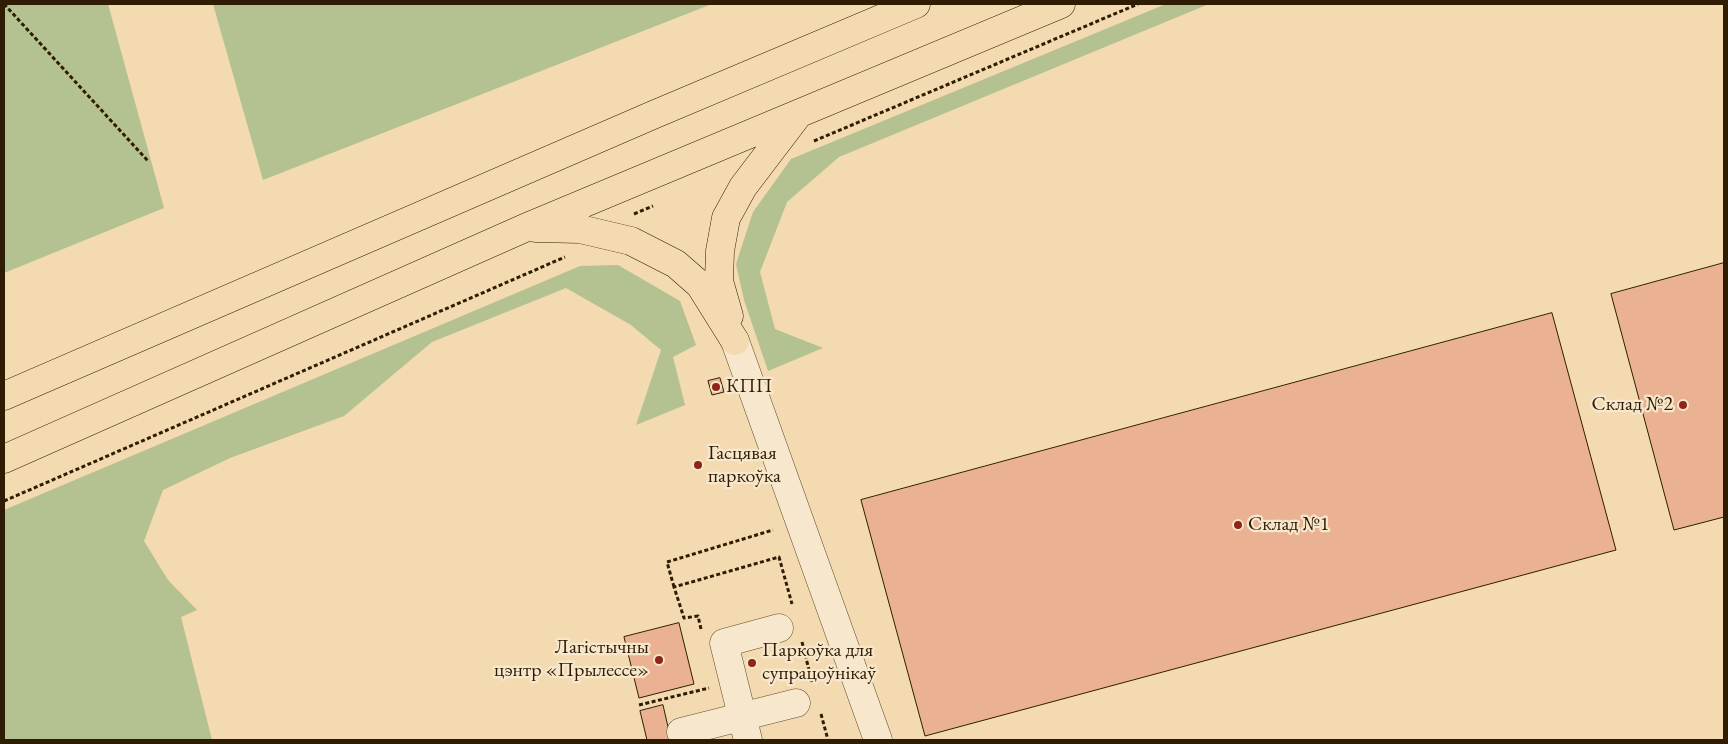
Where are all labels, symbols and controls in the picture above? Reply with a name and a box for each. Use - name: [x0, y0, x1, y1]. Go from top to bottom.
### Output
- place label: КПП: [726, 375, 772, 399]
- marker: КПП: [710, 381, 722, 393]
- place label: Склад №2: [1592, 393, 1673, 417]
- marker: Склад №2: [1677, 399, 1689, 411]
- place label: Гасцявая паркоўка: [708, 442, 781, 489]
- marker: Гасцявая паркоўка: [692, 459, 704, 471]
- place label: Склад №1: [1248, 513, 1329, 537]
- marker: Склад №1: [1232, 519, 1244, 531]
- place label: Лагістычны цэнтр «Прылессе»: [494, 636, 649, 683]
- place label: Паркоўка для супрацоўнікаў: [762, 639, 876, 686]
- marker: Лагістычны цэнтр «Прылессе»: [653, 654, 665, 666]
- marker: Паркоўка для супрацоўнікаў: [746, 657, 758, 669]

